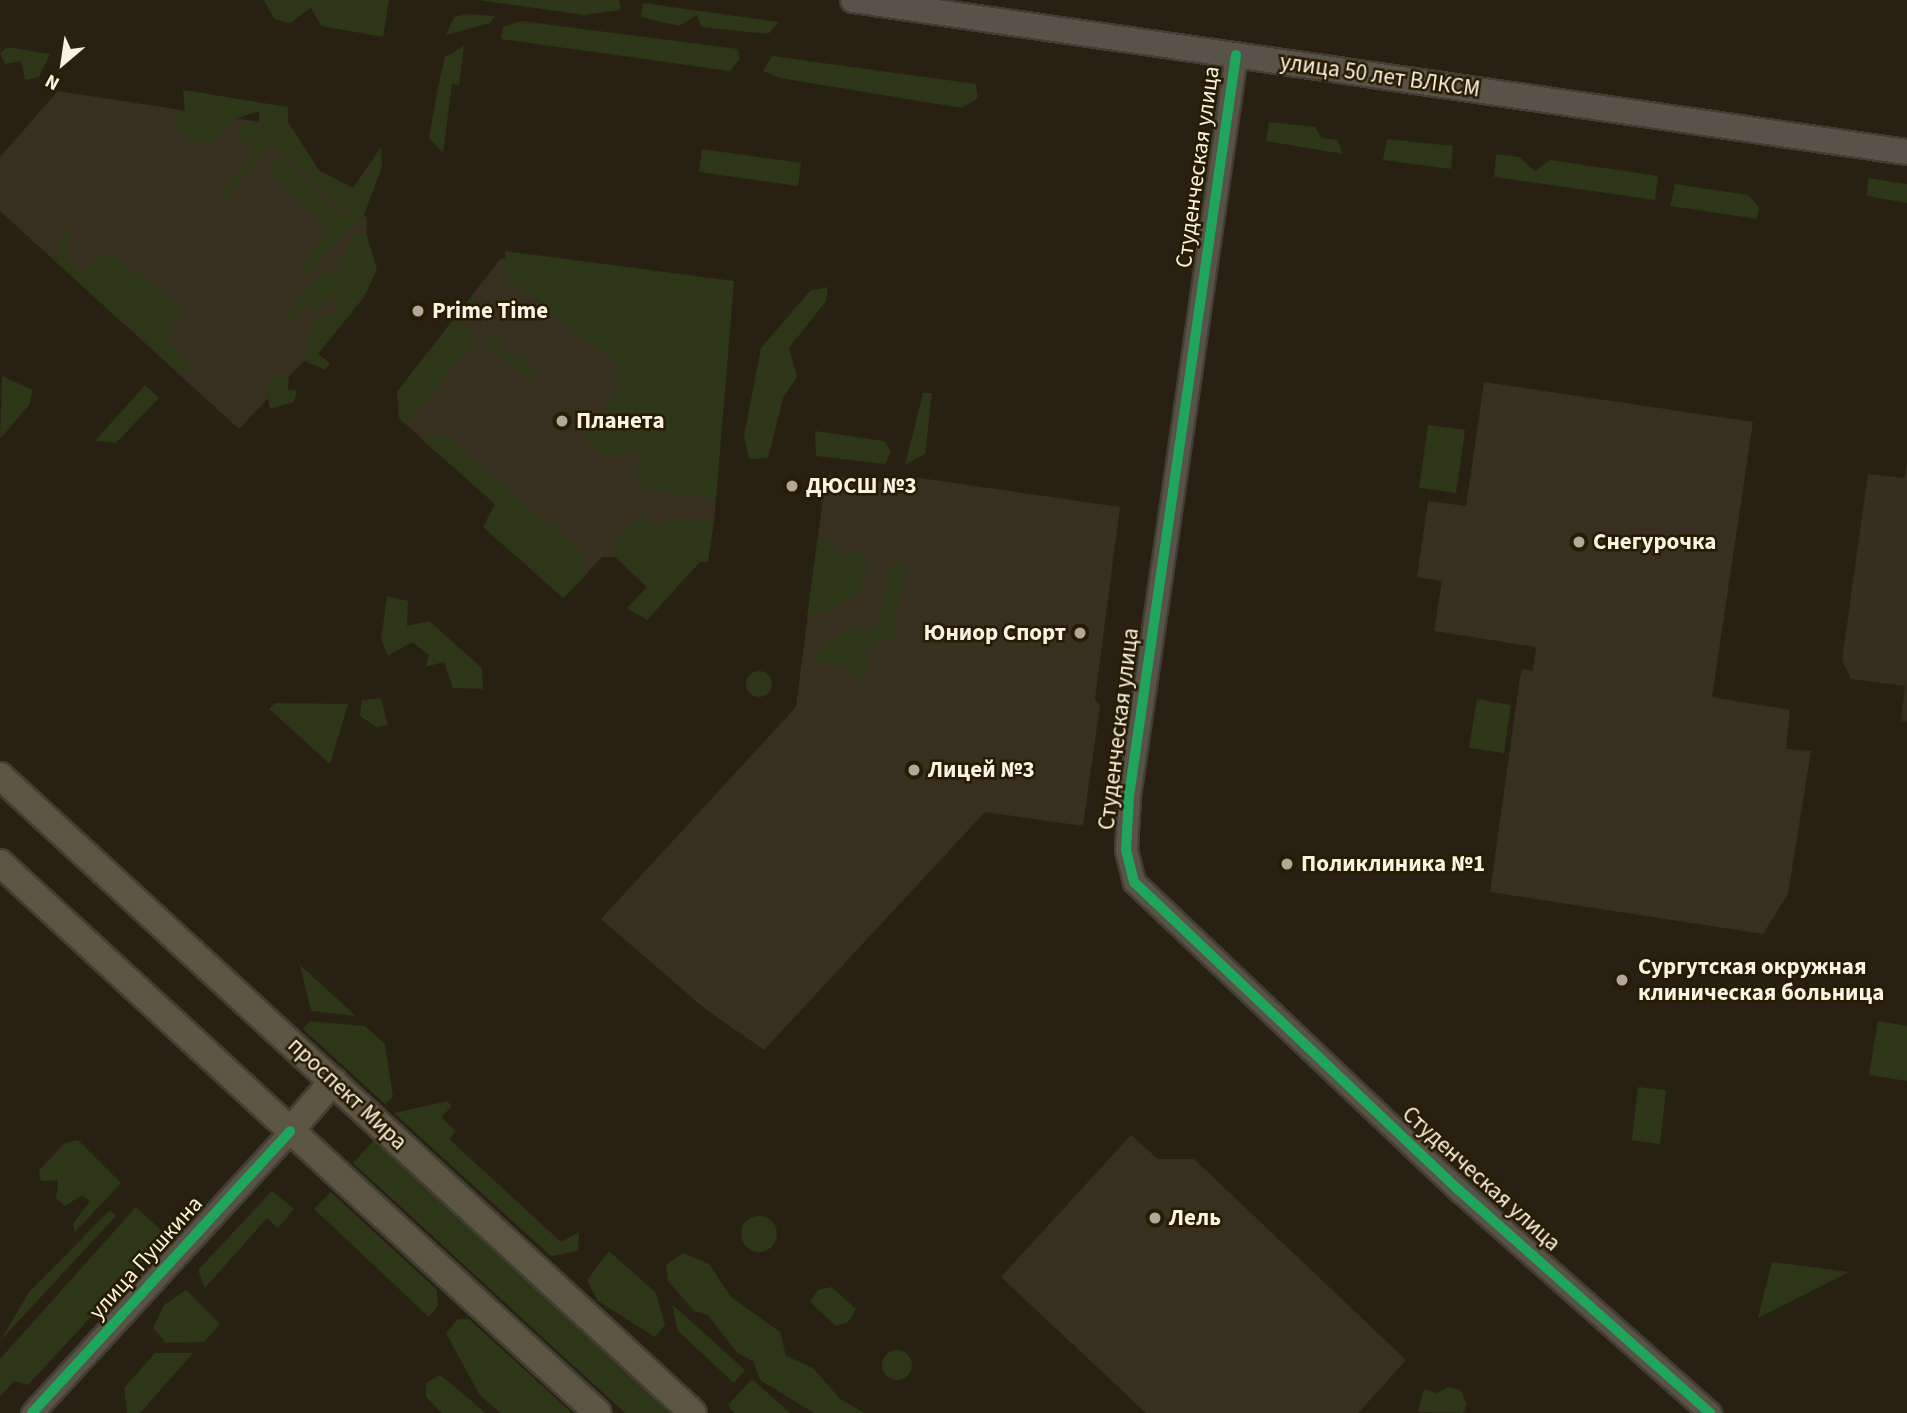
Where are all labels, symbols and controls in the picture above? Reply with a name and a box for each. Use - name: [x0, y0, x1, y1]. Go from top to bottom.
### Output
- north arrow: [28, 28, 98, 98]
- street label: улица 50 лет ВЛКСМ: [1278, 48, 1482, 104]
- street label: Студенческая улица: [1170, 64, 1226, 270]
- text: N: [41, 67, 65, 97]
- place label: Prime Time: [432, 297, 548, 325]
- marker: Prime Time: [410, 303, 426, 319]
- place label: Планета: [576, 407, 665, 435]
- marker: Планета: [554, 413, 570, 429]
- place label: ДЮСШ №3: [806, 472, 917, 500]
- marker: ДЮСШ №3: [784, 478, 800, 494]
- place label: Снегурочка: [1593, 528, 1716, 556]
- marker: Снегурочка: [1571, 534, 1587, 550]
- place label: Юниор Спорт: [924, 619, 1066, 647]
- marker: Юниор Спорт: [1072, 625, 1088, 641]
- street label: Студенческая улица: [1093, 626, 1145, 832]
- place label: Лицей №3: [928, 756, 1035, 784]
- marker: Лицей №3: [906, 762, 922, 778]
- place label: Поликлиника №1: [1301, 850, 1485, 878]
- marker: Поликлиника №1: [1279, 856, 1295, 872]
- place label: Сургутская окружная клиническая больница: [1638, 953, 1884, 1007]
- marker: Сургутская окружная клиническая больница: [1612, 970, 1632, 990]
- street label: проспект Мира: [282, 1032, 412, 1156]
- street label: Студенческая улица: [1396, 1101, 1566, 1257]
- street label: улица Пушкина: [83, 1191, 209, 1325]
- place label: Лель: [1169, 1204, 1221, 1232]
- marker: Лель: [1147, 1210, 1163, 1226]

